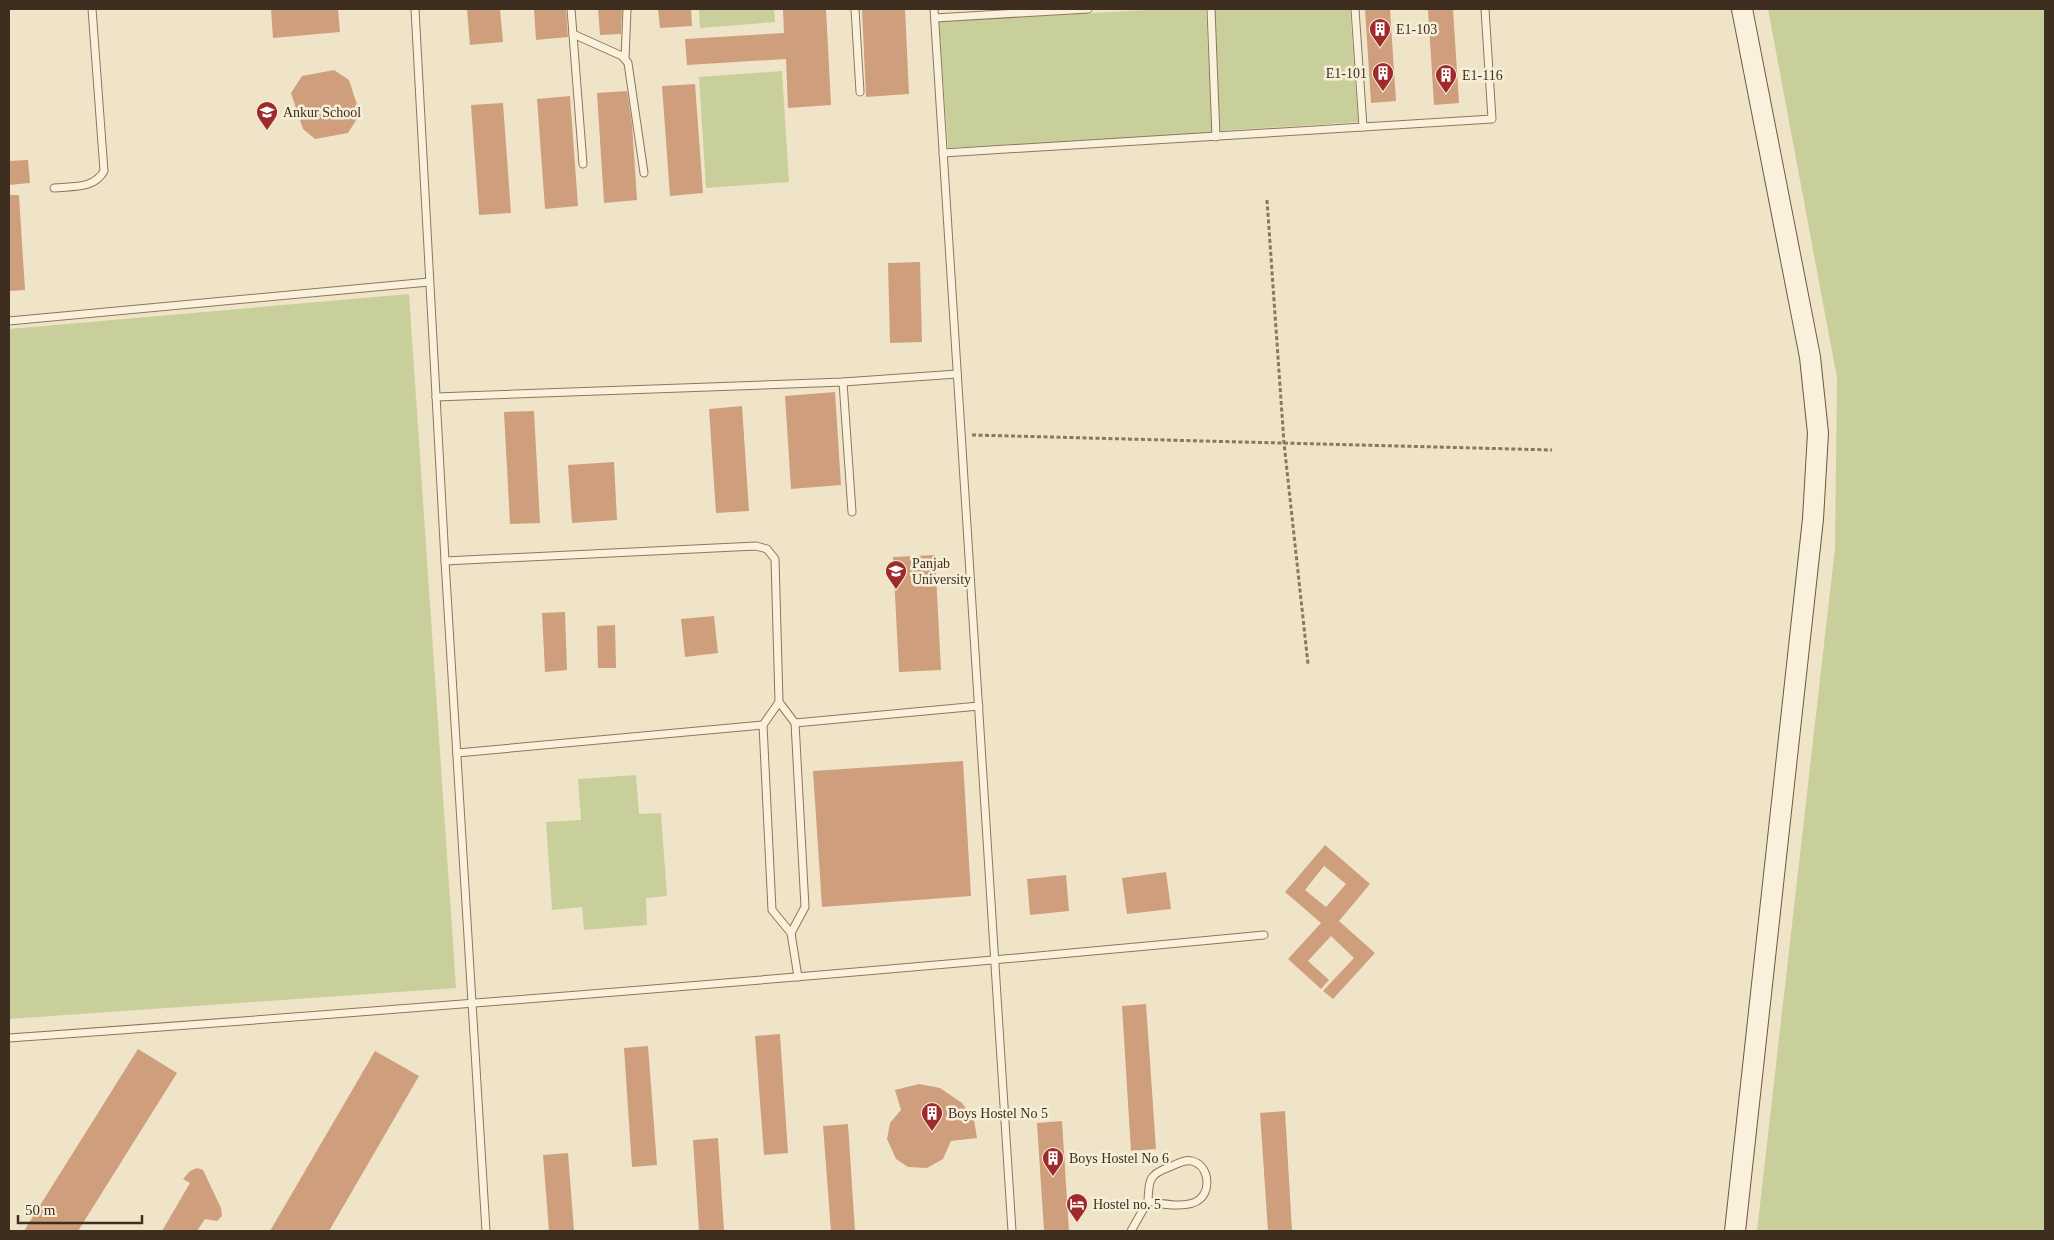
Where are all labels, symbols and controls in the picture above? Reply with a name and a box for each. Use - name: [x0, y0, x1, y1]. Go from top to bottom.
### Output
- building icon: E1-103: [1368, 17, 1392, 48]
- place label: E1-103: [1396, 22, 1437, 37]
- building icon: E1-101: [1371, 61, 1395, 92]
- building icon: E1-116: [1434, 63, 1458, 94]
- place label: E1-101: [1326, 66, 1367, 81]
- place label: E1-116: [1462, 68, 1503, 83]
- school or university icon: Ankur School: [255, 100, 279, 131]
- place label: Ankur School: [283, 105, 361, 120]
- place label: Panjab University: [912, 556, 971, 587]
- school or university icon: Panjab University: [884, 559, 908, 590]
- building icon: Boys Hostel No 5: [920, 1101, 944, 1132]
- place label: Boys Hostel No 5: [948, 1106, 1048, 1121]
- building icon: Boys Hostel No 6: [1041, 1146, 1065, 1177]
- place label: Boys Hostel No 6: [1069, 1151, 1169, 1166]
- scale bar: [18, 1192, 141, 1224]
- hotel icon: Hostel no. 5: [1065, 1192, 1089, 1223]
- place label: Hostel no. 5: [1093, 1197, 1161, 1212]
- text: 50 m: [25, 1202, 56, 1218]

